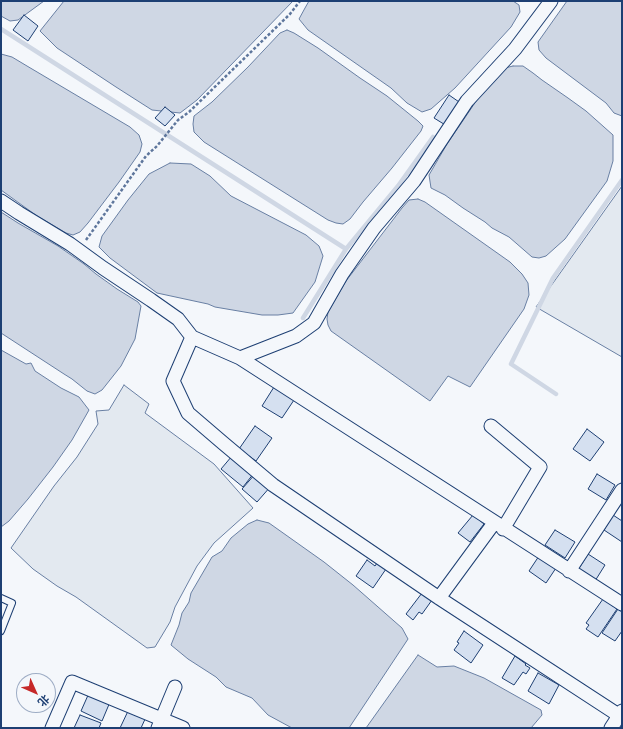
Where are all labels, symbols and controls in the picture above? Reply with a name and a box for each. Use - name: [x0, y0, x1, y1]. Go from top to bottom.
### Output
- north arrow: [16, 673, 56, 713]
- text: 北: [36, 693, 53, 710]

